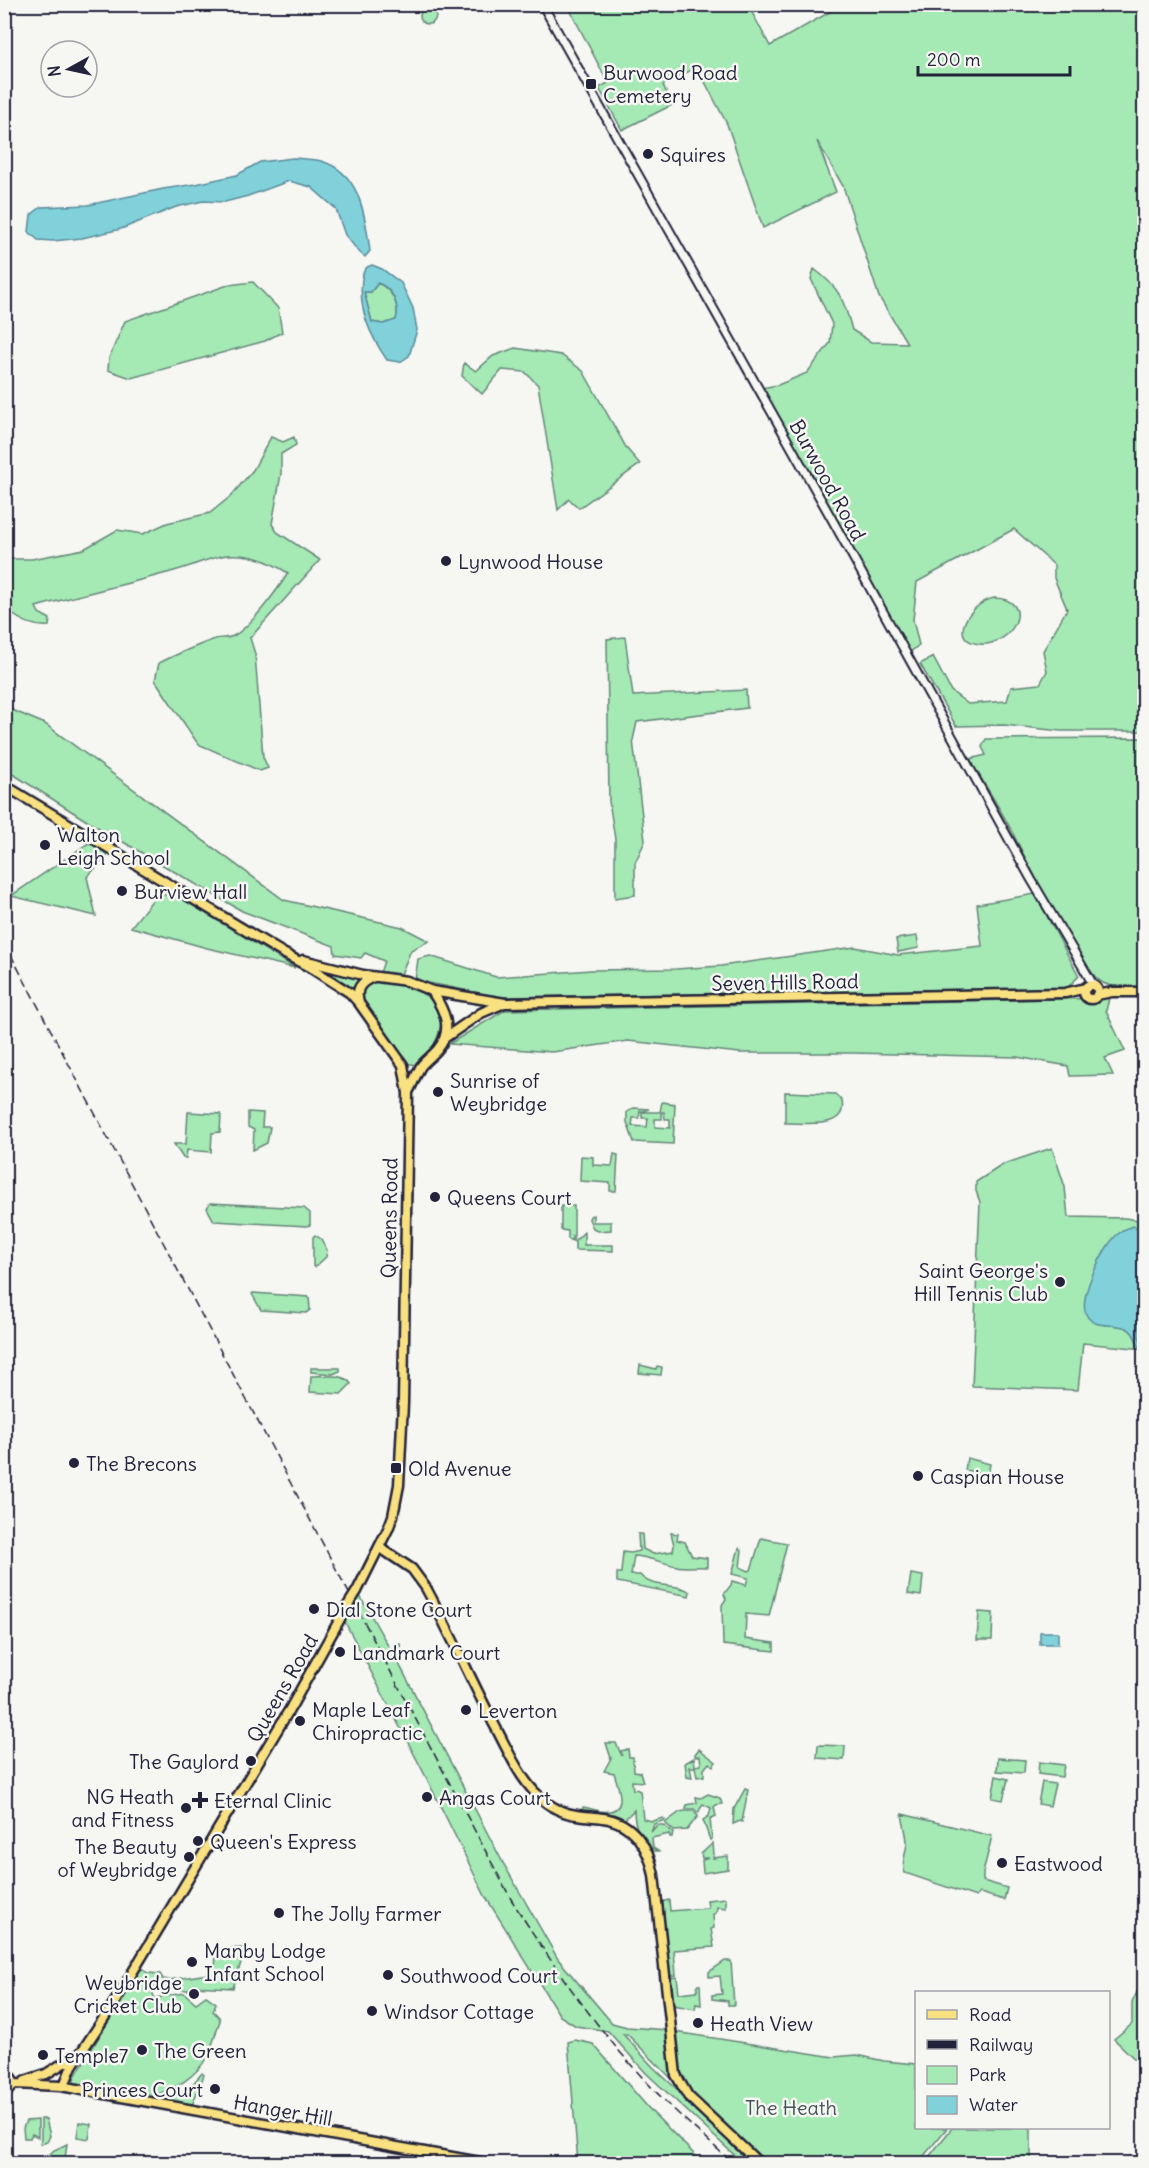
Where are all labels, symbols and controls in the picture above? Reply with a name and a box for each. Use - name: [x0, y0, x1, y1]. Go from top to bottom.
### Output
- north arrow: [39, 39, 99, 99]
- scale bar: [918, 39, 1070, 77]
- text: 200 m: [927, 48, 981, 71]
- place label: Burwood Road Cemetery: [603, 60, 738, 108]
- text: N: [43, 64, 65, 78]
- marker: Burwood Road Cemetery: [584, 77, 598, 91]
- place label: Squires: [660, 142, 726, 167]
- marker: Squires: [641, 147, 655, 161]
- street label: Burwood Road: [784, 415, 872, 545]
- place label: Lynwood House: [458, 549, 603, 574]
- marker: Lynwood House: [439, 554, 453, 568]
- place label: Walton Leigh School: [57, 822, 170, 870]
- marker: Walton Leigh School: [38, 838, 52, 852]
- place label: Burview Hall: [134, 879, 247, 904]
- marker: Burview Hall: [115, 884, 129, 898]
- street label: Seven Hills Road: [711, 968, 859, 996]
- place label: Sunrise of Weybridge: [450, 1068, 547, 1116]
- marker: Sunrise of Weybridge: [431, 1085, 445, 1099]
- street label: Queens Road: [375, 1157, 403, 1278]
- place label: Queens Court: [447, 1185, 572, 1210]
- marker: Queens Court: [428, 1190, 442, 1204]
- place label: Saint George's Hill Tennis Club: [914, 1258, 1048, 1306]
- marker: Saint George's Hill Tennis Club: [1053, 1275, 1067, 1289]
- place label: The Brecons: [86, 1451, 197, 1476]
- marker: The Brecons: [67, 1456, 81, 1470]
- place label: Old Avenue: [408, 1456, 512, 1481]
- marker: Old Avenue: [389, 1461, 403, 1475]
- place label: Caspian House: [930, 1464, 1064, 1489]
- marker: Caspian House: [911, 1469, 925, 1483]
- place label: Dial Stone Court: [326, 1597, 472, 1622]
- marker: Dial Stone Court: [307, 1602, 321, 1616]
- street label: Queens Road: [241, 1629, 323, 1746]
- place label: Landmark Court: [352, 1640, 501, 1665]
- marker: Landmark Court: [333, 1645, 347, 1659]
- place label: Maple Leaf Chiropractic: [312, 1697, 423, 1745]
- place label: Leverton: [478, 1698, 557, 1723]
- marker: Leverton: [459, 1703, 473, 1717]
- marker: Maple Leaf Chiropractic: [293, 1714, 307, 1728]
- place label: The Gaylord: [129, 1749, 239, 1774]
- marker: The Gaylord: [244, 1754, 258, 1768]
- place label: NG Heath and Fitness: [71, 1784, 174, 1832]
- place label: Angas Court: [439, 1785, 551, 1810]
- place label: Eternal Clinic: [214, 1788, 332, 1813]
- marker: Angas Court: [420, 1790, 434, 1804]
- marker: Eternal Clinic: [191, 1791, 209, 1809]
- marker: NG Heath and Fitness: [179, 1801, 193, 1815]
- place label: Queen's Express: [210, 1829, 357, 1854]
- place label: The Beauty of Weybridge: [58, 1834, 177, 1882]
- marker: Queen's Express: [191, 1834, 205, 1848]
- marker: The Beauty of Weybridge: [182, 1850, 196, 1864]
- place label: Eastwood: [1014, 1851, 1103, 1876]
- marker: Eastwood: [995, 1856, 1009, 1870]
- place label: The Jolly Farmer: [291, 1901, 441, 1926]
- marker: The Jolly Farmer: [272, 1906, 286, 1920]
- place label: Manby Lodge Infant School: [204, 1938, 326, 1986]
- marker: Manby Lodge Infant School: [185, 1955, 199, 1969]
- place label: Southwood Court: [400, 1963, 558, 1988]
- marker: Southwood Court: [381, 1968, 395, 1982]
- place label: Weybridge Cricket Club: [73, 1970, 182, 2018]
- marker: Weybridge Cricket Club: [187, 1987, 201, 2001]
- legend: [915, 1991, 1110, 2129]
- place label: Windsor Cottage: [384, 1999, 534, 2024]
- text: Road: [969, 2003, 1012, 2026]
- marker: Windsor Cottage: [365, 2004, 379, 2018]
- place label: Heath View: [710, 2011, 813, 2036]
- marker: Heath View: [691, 2016, 705, 2030]
- text: Railway: [969, 2033, 1033, 2056]
- place label: The Green: [154, 2038, 247, 2063]
- place label: Temple7: [55, 2043, 129, 2068]
- marker: The Green: [135, 2043, 149, 2057]
- marker: Temple7: [36, 2048, 50, 2062]
- text: Park: [969, 2063, 1006, 2086]
- place label: Princes Court: [82, 2077, 203, 2102]
- marker: Princes Court: [208, 2082, 222, 2096]
- street label: Hanger Hill: [232, 2089, 334, 2131]
- text: Water: [969, 2093, 1019, 2116]
- park label: The Heath: [745, 2095, 837, 2120]

